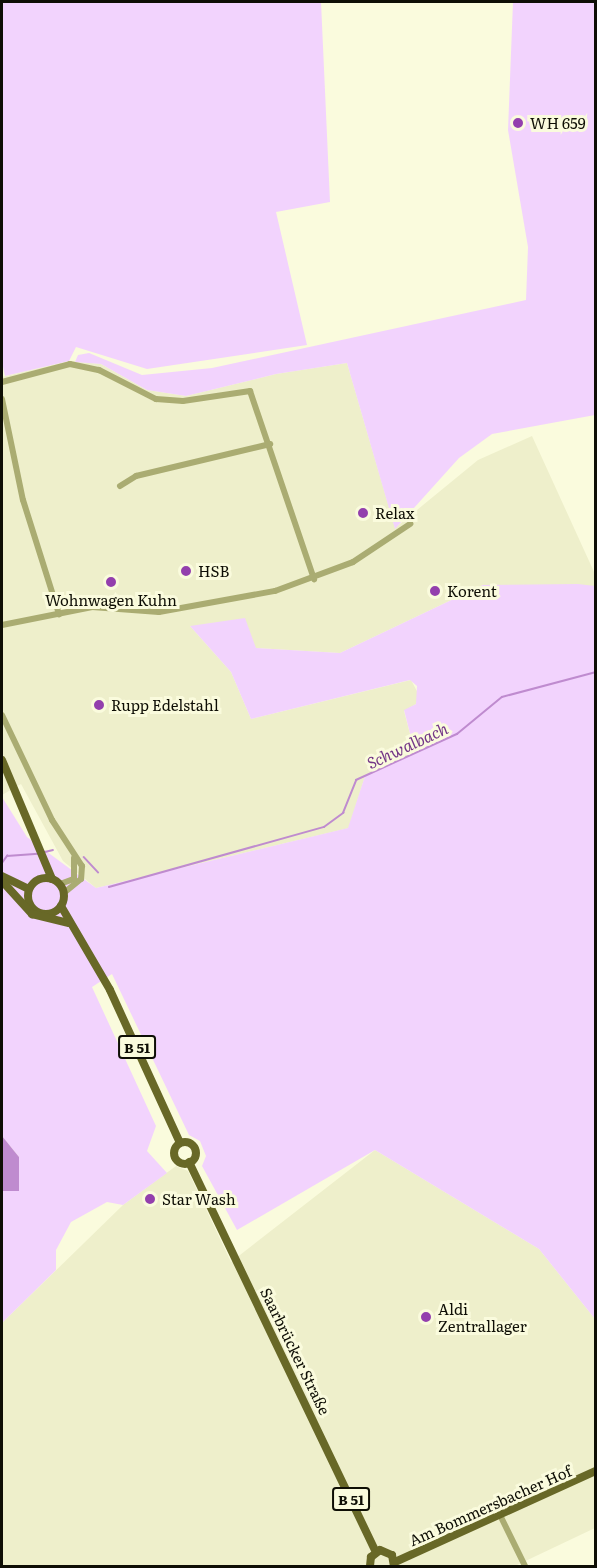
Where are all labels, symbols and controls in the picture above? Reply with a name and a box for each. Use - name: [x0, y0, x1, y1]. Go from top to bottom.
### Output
- place label: WH 659: [530, 114, 585, 132]
- marker: WH 659: [511, 116, 525, 130]
- place label: Relax: [375, 504, 415, 522]
- marker: Relax: [356, 506, 370, 520]
- place label: HSB: [198, 562, 229, 580]
- marker: HSB: [179, 564, 193, 578]
- marker: Wohnwagen Kuhn: [104, 575, 118, 589]
- place label: Korent: [447, 582, 497, 600]
- marker: Korent: [428, 584, 442, 598]
- place label: Wohnwagen Kuhn: [45, 591, 177, 609]
- place label: Rupp Edelstahl: [111, 696, 219, 714]
- marker: Rupp Edelstahl: [92, 698, 106, 712]
- water label: Schwalbach: [364, 718, 450, 772]
- road number: B 51: [118, 1036, 156, 1058]
- place label: Star Wash: [162, 1190, 236, 1208]
- marker: Star Wash: [143, 1192, 157, 1206]
- street label: Saarbrücker Straße: [257, 1285, 335, 1417]
- place label: Aldi Zentrallager: [438, 1299, 527, 1334]
- marker: Aldi Zentrallager: [419, 1310, 433, 1324]
- street label: Am Bommersbacher Hof: [406, 1461, 574, 1549]
- road number: B 51: [332, 1488, 370, 1510]

